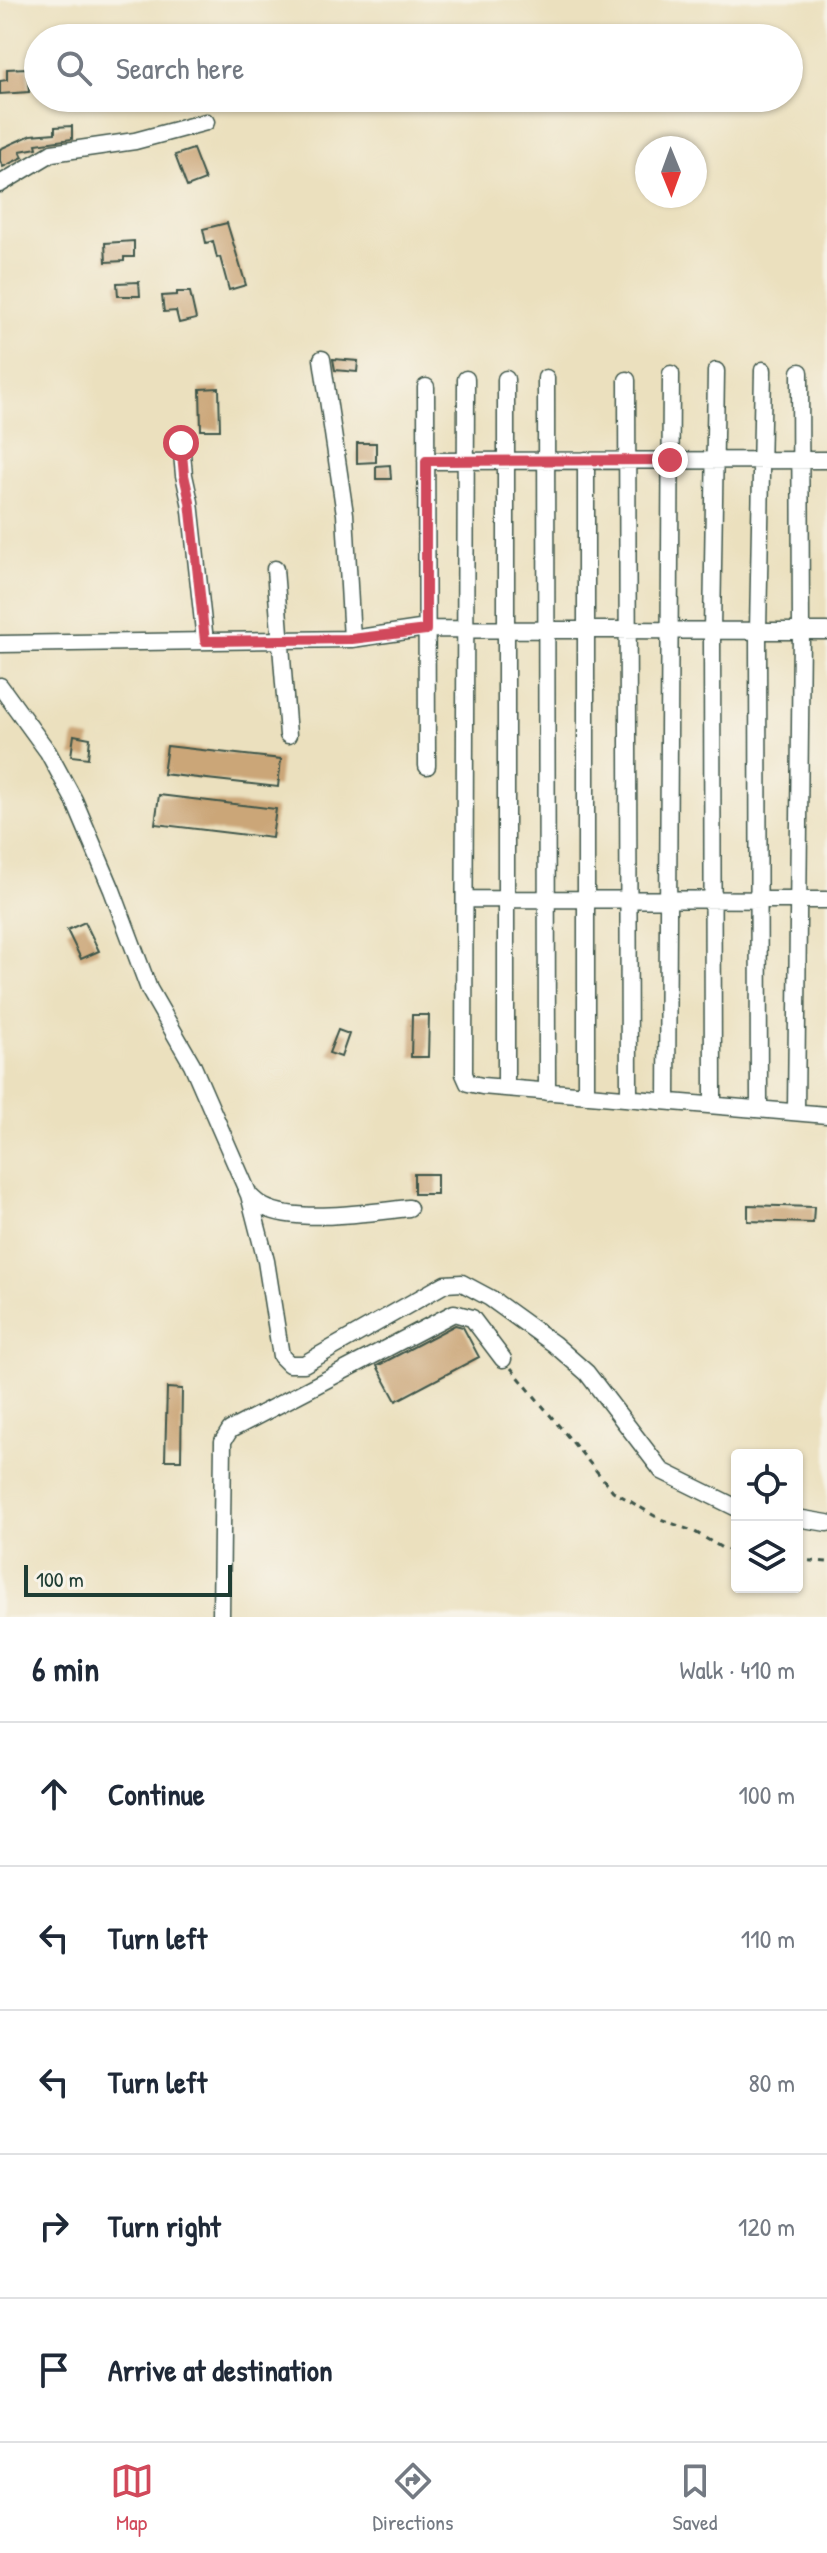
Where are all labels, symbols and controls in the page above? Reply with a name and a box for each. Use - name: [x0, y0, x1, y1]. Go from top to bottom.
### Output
- search box: [24, 24, 803, 112]
- icon: search: [52, 46, 96, 90]
- text: Search here: [116, 48, 244, 88]
- north arrow: [635, 136, 707, 208]
- route start: [163, 425, 199, 461]
- route end: [652, 442, 688, 478]
- map controls: [731, 1449, 803, 1593]
- button: locate: [731, 1449, 803, 1521]
- button: layers: [731, 1521, 803, 1593]
- scale bar: [24, 1561, 232, 1597]
- text: 100 m: [36, 1564, 84, 1594]
- text: 6 min: [32, 1646, 100, 1692]
- text: Walk · 410 m: [679, 1652, 795, 1687]
- icon: ahead: [32, 1772, 76, 1816]
- text: Continue: [108, 1774, 205, 1814]
- text: 100 m: [739, 1777, 795, 1812]
- icon: left: [32, 1916, 76, 1960]
- text: Turn left: [108, 1918, 207, 1958]
- text: 110 m: [741, 1921, 795, 1956]
- icon: left: [32, 2060, 76, 2104]
- text: Turn left: [108, 2062, 207, 2102]
- text: 80 m: [748, 2065, 795, 2100]
- icon: right: [32, 2204, 76, 2248]
- text: Turn right: [108, 2206, 221, 2246]
- text: 120 m: [738, 2209, 795, 2244]
- icon: arrive: [32, 2348, 76, 2392]
- text: Arrive at destination: [108, 2350, 333, 2390]
- tab: Map: [110, 2459, 154, 2537]
- tab: Directions: [373, 2459, 454, 2537]
- tab: Saved: [673, 2459, 717, 2537]

